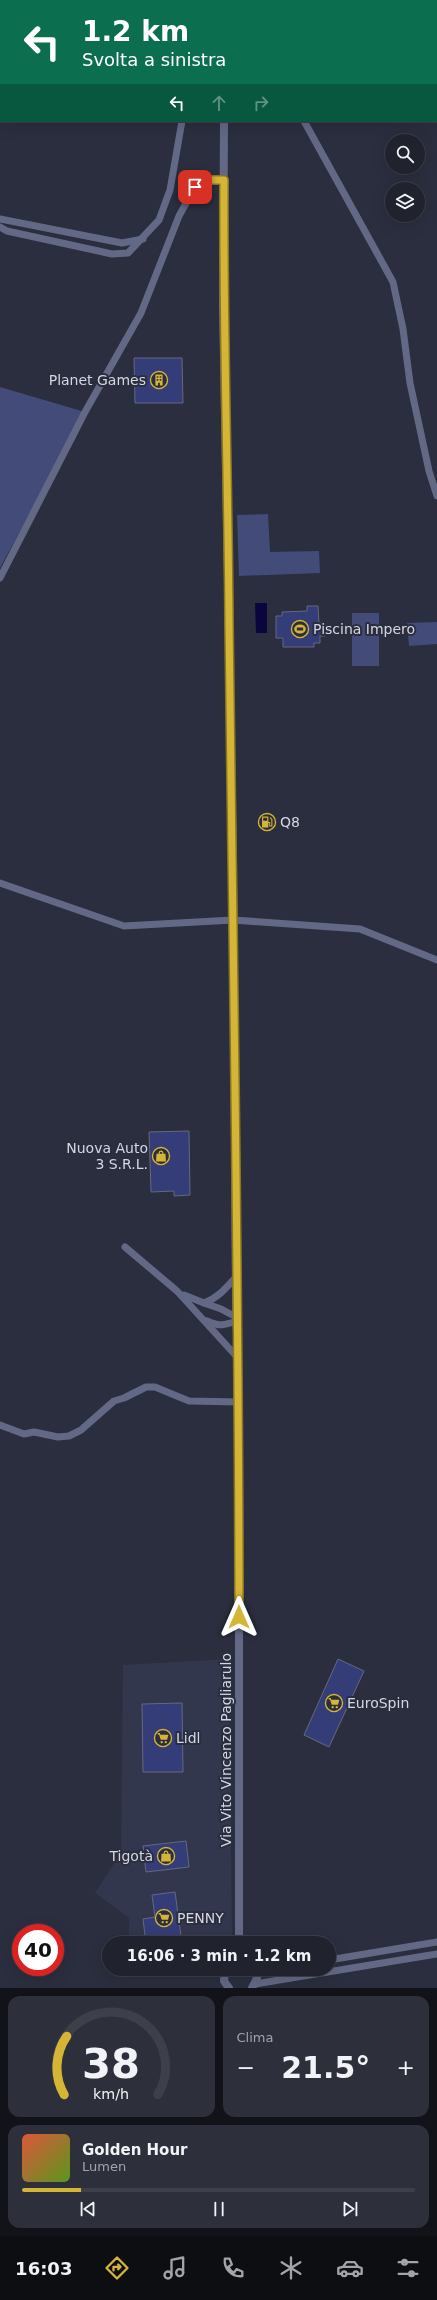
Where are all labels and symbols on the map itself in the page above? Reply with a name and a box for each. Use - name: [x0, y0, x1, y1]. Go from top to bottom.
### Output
- pin: [178, 170, 212, 204]
- building icon: Planet Games: [149, 370, 169, 390]
- place label: Planet Games: [49, 372, 146, 388]
- sports icon: Piscina Impero: [290, 619, 310, 639]
- place label: Piscina Impero: [313, 621, 415, 637]
- fuel station icon: Q8: [257, 812, 277, 832]
- place label: Q8: [280, 814, 300, 830]
- place label: Nuova Auto 3 S.R.L.: [66, 1140, 148, 1172]
- shop icon: Nuova Auto 3 S.R.L.: [151, 1146, 171, 1166]
- position arrow: [218, 1596, 260, 1638]
- street label: Via Vito Vincenzo Pagliarulo: [218, 1653, 234, 1847]
- supermarket icon: EuroSpin: [324, 1693, 344, 1713]
- place label: EuroSpin: [347, 1695, 409, 1711]
- supermarket icon: Lidl: [153, 1728, 173, 1748]
- place label: Lidl: [176, 1730, 200, 1746]
- shop icon: Tigotà: [156, 1846, 176, 1866]
- place label: Tigotà: [108, 1848, 153, 1864]
- supermarket icon: PENNY: [154, 1908, 174, 1928]
- place label: PENNY: [177, 1910, 224, 1926]
- speed limit sign: 40: [12, 1924, 64, 1976]

